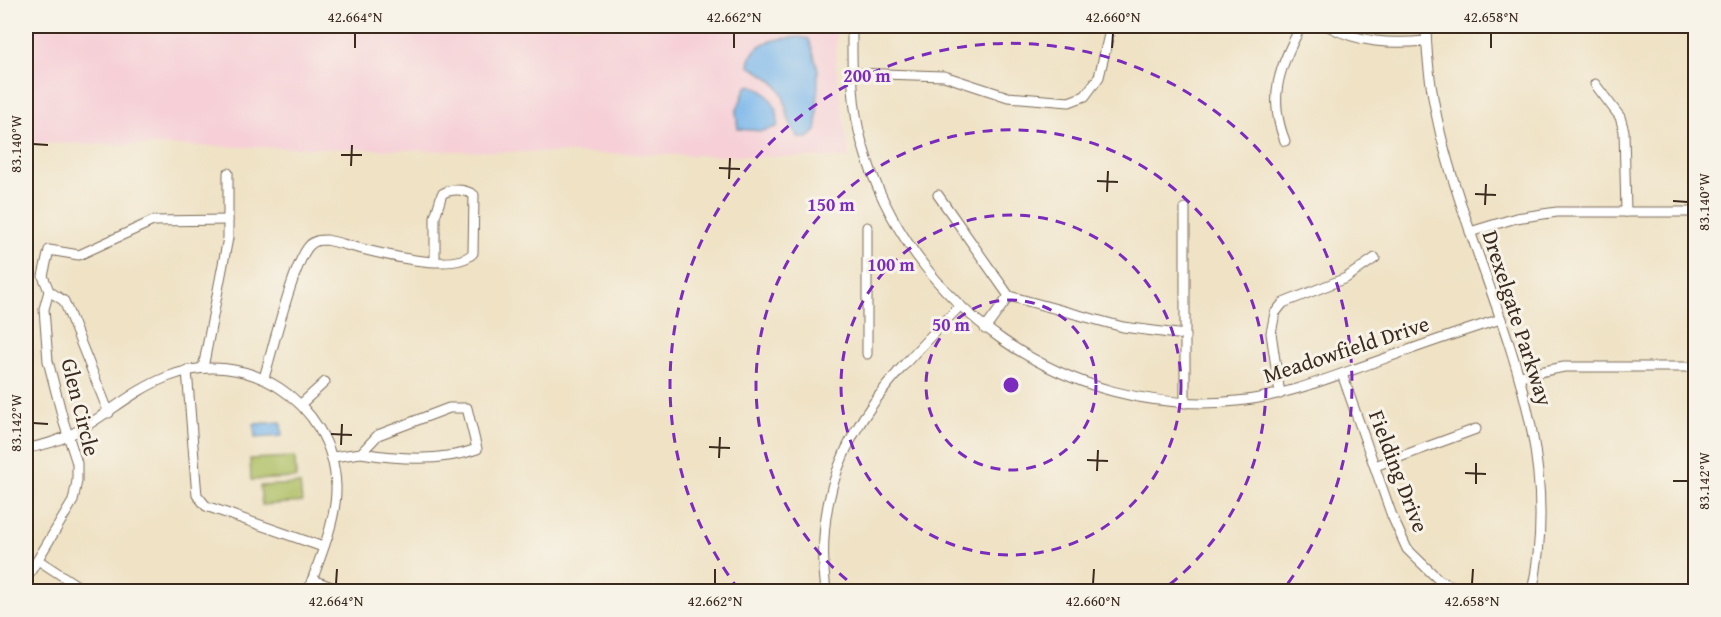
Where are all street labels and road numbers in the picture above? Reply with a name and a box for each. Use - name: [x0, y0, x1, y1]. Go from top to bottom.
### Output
- street label: Drexelgate Parkway: [1475, 226, 1561, 410]
- street label: Meadowfield Drive: [1259, 307, 1433, 391]
- street label: Glen Circle: [53, 355, 109, 459]
- street label: Fielding Drive: [1361, 405, 1437, 537]

